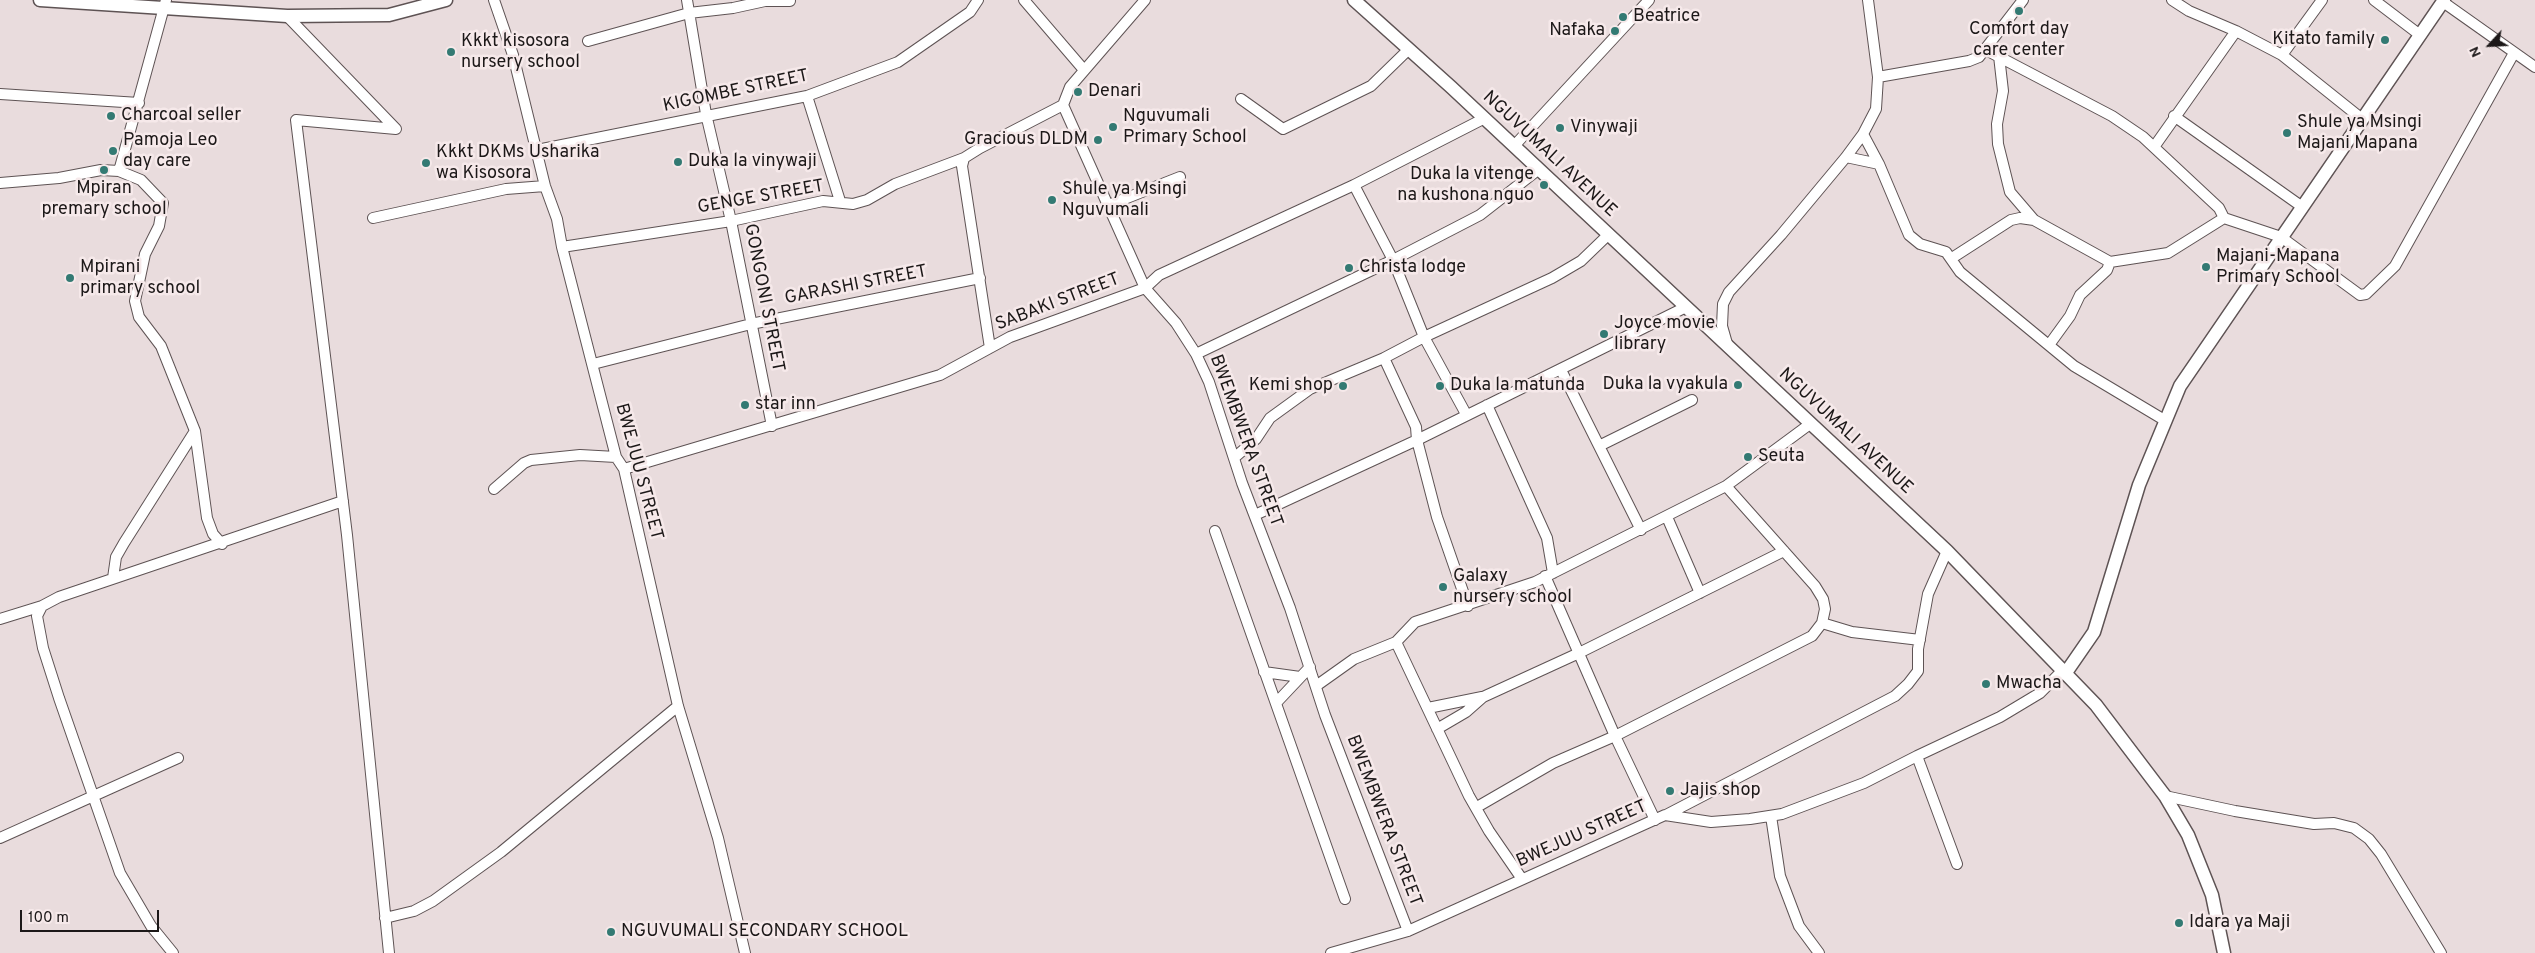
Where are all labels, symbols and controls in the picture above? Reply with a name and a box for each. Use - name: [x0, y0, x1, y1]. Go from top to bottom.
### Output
- marker: Comfort day care center: [2013, 5, 2025, 17]
- place label: Beatrice: [1633, 6, 1700, 28]
- marker: Beatrice: [1617, 11, 1629, 23]
- place label: Comfort day care center: [1969, 19, 2069, 62]
- place label: Nafaka: [1549, 20, 1605, 42]
- north arrow: [2465, 20, 2515, 70]
- marker: Nafaka: [1609, 25, 1621, 37]
- place label: Kitato family: [2272, 29, 2375, 51]
- place label: Kkkt kisosora nursery school: [461, 31, 580, 74]
- marker: Kitato family: [2379, 34, 2391, 46]
- text: N: [2466, 43, 2486, 60]
- marker: Kkkt kisosora nursery school: [445, 46, 457, 58]
- street label: KIGOMBE STREET: [661, 66, 811, 118]
- place label: Denari: [1088, 81, 1141, 103]
- marker: Denari: [1072, 86, 1084, 98]
- street label: NGUVUMALI AVENUE: [1477, 87, 1621, 223]
- place label: Charcoal seller: [121, 105, 241, 127]
- place label: Nguvumali Primary School: [1123, 106, 1247, 148]
- marker: Charcoal seller: [105, 110, 117, 122]
- place label: Shule ya Msingi Majani Mapana: [2297, 112, 2422, 154]
- place label: Vinywaji: [1570, 117, 1638, 139]
- marker: Nguvumali Primary School: [1107, 121, 1119, 133]
- marker: Vinywaji: [1554, 122, 1566, 134]
- marker: Shule ya Msingi Majani Mapana: [2281, 127, 2293, 139]
- place label: Gracious DLDM: [964, 129, 1088, 151]
- place label: Pamoja Leo day care: [123, 130, 218, 172]
- marker: Gracious DLDM: [1092, 134, 1104, 146]
- place label: Kkkt DKMs Usharika wa Kisosora: [436, 142, 599, 184]
- marker: Pamoja Leo day care: [107, 145, 119, 157]
- place label: Duka la vinywaji: [688, 151, 817, 173]
- marker: Duka la vinywaji: [672, 156, 684, 168]
- marker: Kkkt DKMs Usharika wa Kisosora: [420, 157, 432, 169]
- marker: Mpiran premary school: [98, 164, 110, 176]
- place label: Duka la vitenge na kushona nguo: [1397, 164, 1534, 206]
- street label: GENGE STREET: [696, 176, 826, 220]
- place label: Mpiran premary school: [41, 178, 167, 220]
- place label: Shule ya Msingi Nguvumali: [1062, 179, 1187, 222]
- marker: Duka la vitenge na kushona nguo: [1538, 179, 1550, 191]
- marker: Shule ya Msingi Nguvumali: [1046, 194, 1058, 206]
- street label: GONGONI STREET: [738, 222, 788, 374]
- place label: Majani-Mapana Primary School: [2216, 246, 2340, 288]
- place label: Mpirani primary school: [80, 257, 200, 300]
- place label: Christa lodge: [1359, 257, 1466, 279]
- marker: Majani-Mapana Primary School: [2200, 261, 2212, 273]
- street label: GARASHI STREET: [783, 262, 929, 310]
- marker: Christa lodge: [1343, 262, 1355, 274]
- street label: SABAKI STREET: [993, 269, 1123, 337]
- marker: Mpirani primary school: [64, 272, 76, 284]
- place label: Joyce movie library: [1614, 313, 1715, 356]
- marker: Joyce movie library: [1598, 328, 1610, 340]
- street label: BWEMBWERA STREET: [1204, 352, 1286, 530]
- street label: NGUVUMALI AVENUE: [1773, 364, 1917, 500]
- place label: Duka la vyakula: [1602, 374, 1728, 396]
- place label: Kemi shop: [1249, 375, 1333, 397]
- place label: Duka la matunda: [1450, 375, 1585, 397]
- marker: Duka la vyakula: [1732, 379, 1744, 391]
- marker: Kemi shop: [1337, 380, 1349, 392]
- marker: Duka la matunda: [1434, 380, 1446, 392]
- place label: star inn: [755, 394, 816, 416]
- marker: star inn: [739, 399, 751, 411]
- street label: BWEJUU STREET: [609, 401, 667, 543]
- place label: Seuta: [1758, 446, 1804, 468]
- marker: Seuta: [1742, 451, 1754, 463]
- place label: Galaxy nursery school: [1453, 566, 1572, 608]
- marker: Galaxy nursery school: [1437, 581, 1449, 593]
- place label: Mwacha: [1996, 673, 2062, 695]
- marker: Mwacha: [1980, 678, 1992, 690]
- street label: BWEMBWERA STREET: [1340, 732, 1426, 910]
- place label: Jajis shop: [1680, 780, 1761, 802]
- marker: Jajis shop: [1664, 785, 1676, 797]
- street label: BWEJUU STREET: [1513, 797, 1651, 873]
- scale bar: [22, 900, 161, 932]
- text: 100 m: [28, 909, 69, 928]
- place label: Idara ya Maji: [2189, 912, 2290, 934]
- marker: Idara ya Maji: [2173, 917, 2185, 929]
- place label: NGUVUMALI SECONDARY SCHOOL: [621, 921, 908, 943]
- marker: NGUVUMALI SECONDARY SCHOOL: [605, 926, 617, 938]

